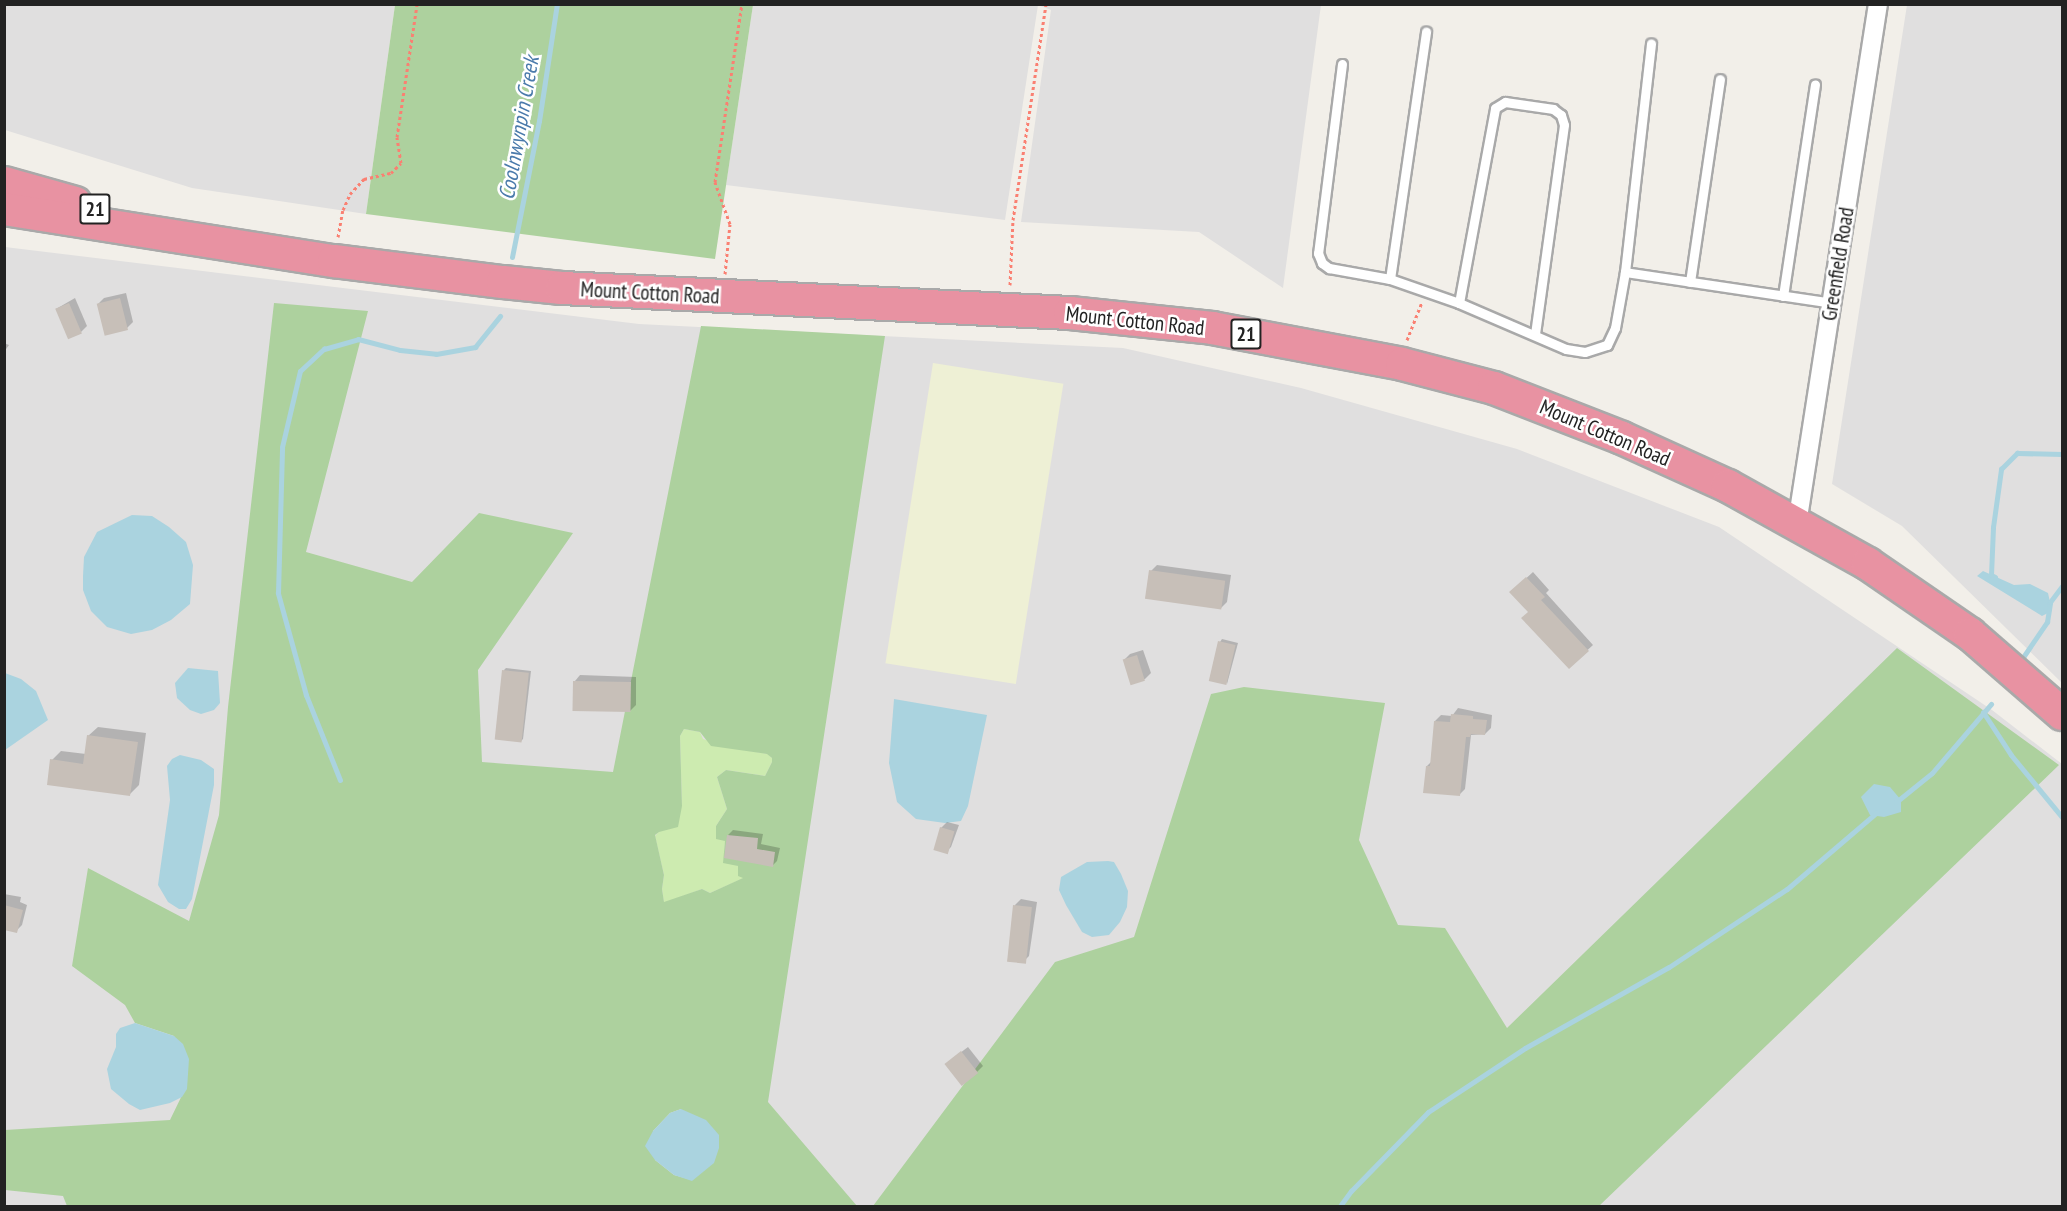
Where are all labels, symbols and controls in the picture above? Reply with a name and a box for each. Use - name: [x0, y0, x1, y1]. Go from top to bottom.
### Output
- water label: Coolnwynpin Creek: [493, 54, 545, 202]
- road number: 21: [78, 192, 112, 226]
- street label: Greenfield Road: [1817, 205, 1859, 323]
- street label: Mount Cotton Road: [580, 277, 720, 309]
- street label: Mount Cotton Road: [1065, 301, 1205, 341]
- road number: 21: [1230, 317, 1262, 351]
- street label: Mount Cotton Road: [1536, 394, 1674, 472]

